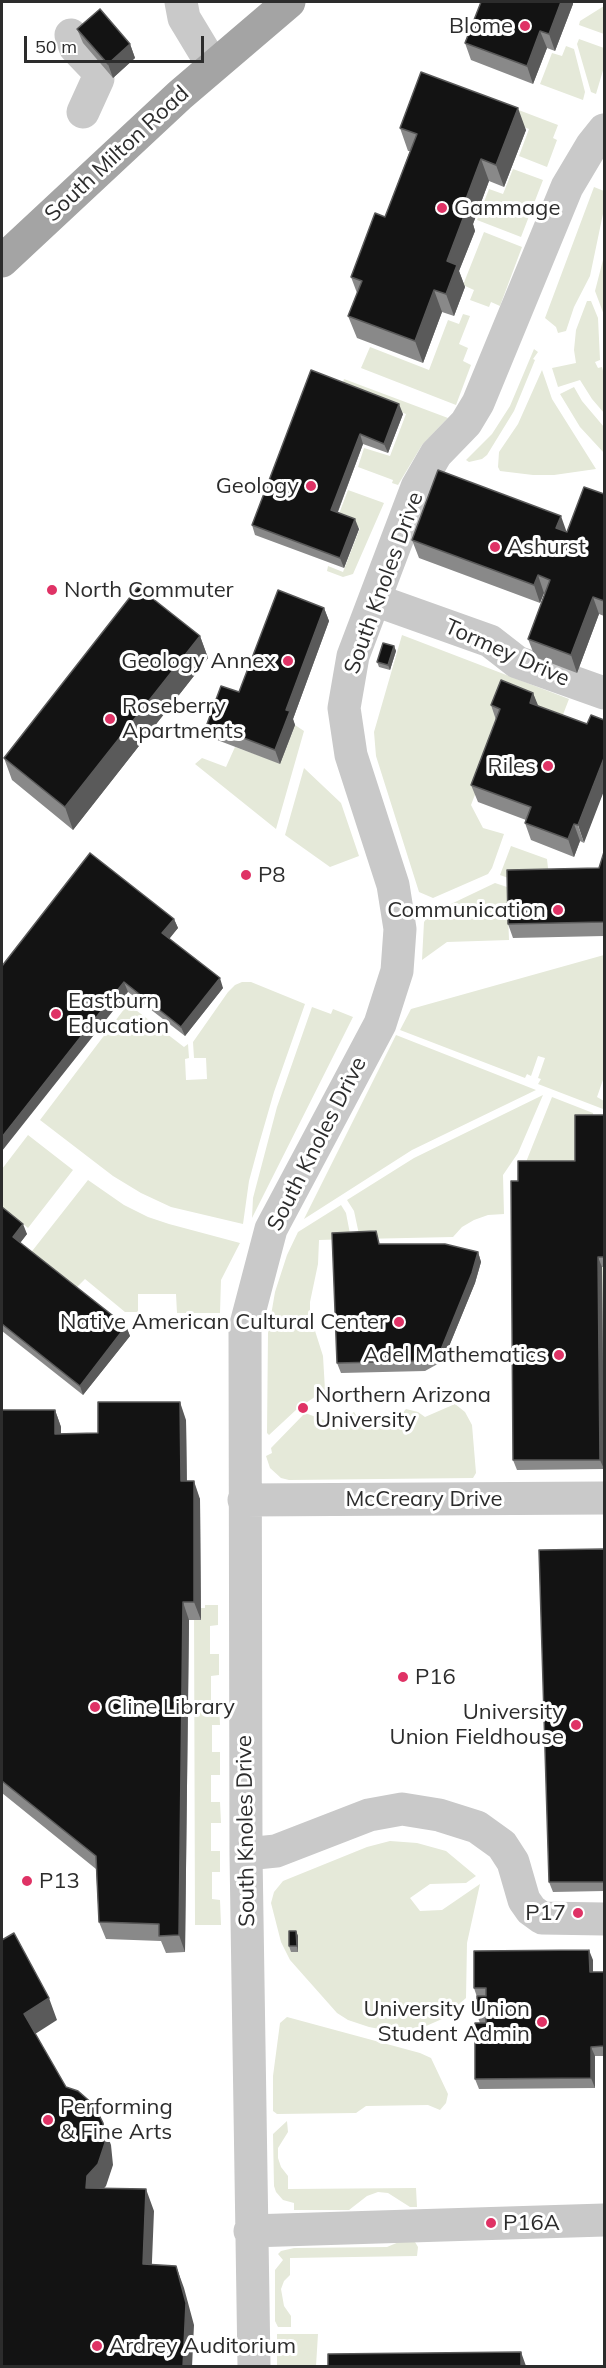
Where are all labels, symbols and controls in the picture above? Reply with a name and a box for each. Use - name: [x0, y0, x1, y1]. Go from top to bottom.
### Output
- place label: Blome: [449, 13, 513, 39]
- marker: Blome: [518, 19, 532, 33]
- scale bar: [27, 24, 207, 62]
- text: 50 m: [35, 35, 77, 58]
- street label: South Milton Road: [39, 80, 195, 228]
- place label: Gammage: [454, 195, 560, 221]
- marker: Gammage: [435, 201, 449, 215]
- place label: Geology: [216, 473, 299, 499]
- marker: Geology: [304, 479, 318, 493]
- street label: South Knoles Drive: [339, 488, 429, 678]
- place label: Ashurst: [507, 534, 586, 560]
- marker: Ashurst: [488, 540, 502, 554]
- place label: North Commuter: [64, 577, 234, 603]
- marker: North Commuter: [45, 583, 59, 597]
- street label: Tormey Drive: [440, 614, 574, 692]
- place label: Geology Annex: [121, 648, 276, 674]
- marker: Geology Annex: [281, 654, 295, 668]
- place label: Roseberry Apartments: [122, 693, 244, 744]
- marker: Roseberry Apartments: [103, 712, 117, 726]
- place label: Riles: [487, 753, 536, 779]
- marker: Riles: [541, 759, 555, 773]
- place label: P8: [258, 862, 286, 888]
- marker: P8: [239, 868, 253, 882]
- place label: Communication: [387, 897, 546, 923]
- marker: Communication: [551, 903, 565, 917]
- place label: Eastburn Education: [68, 988, 169, 1040]
- marker: Eastburn Education: [49, 1007, 63, 1021]
- street label: South Knoles Drive: [262, 1053, 372, 1235]
- place label: Native American Cultural Center: [60, 1309, 387, 1335]
- marker: Native American Cultural Center: [392, 1315, 406, 1329]
- place label: Adel Mathematics: [363, 1342, 547, 1368]
- marker: Adel Mathematics: [552, 1348, 566, 1362]
- place label: Northern Arizona University: [315, 1382, 491, 1434]
- marker: Northern Arizona University: [296, 1401, 310, 1415]
- street label: McCreary Drive: [345, 1486, 503, 1512]
- place label: P16: [415, 1664, 456, 1690]
- marker: P16: [396, 1670, 410, 1684]
- place label: Cline Library: [107, 1694, 235, 1720]
- place label: University Union Fieldhouse: [390, 1699, 564, 1750]
- marker: Cline Library: [88, 1700, 102, 1714]
- marker: University Union Fieldhouse: [569, 1718, 583, 1732]
- street label: South Knoles Drive: [231, 1735, 261, 1927]
- place label: P13: [39, 1868, 80, 1894]
- marker: P13: [20, 1874, 34, 1888]
- place label: P17: [525, 1900, 566, 1926]
- marker: P17: [571, 1906, 585, 1920]
- place label: University Union Student Admin: [363, 1996, 530, 2048]
- marker: University Union Student Admin: [535, 2015, 549, 2029]
- place label: Performing & Fine Arts: [60, 2094, 173, 2146]
- marker: Performing & Fine Arts: [41, 2113, 55, 2127]
- place label: P16A: [503, 2210, 560, 2236]
- marker: P16A: [484, 2216, 498, 2230]
- place label: Ardrey Auditorium: [109, 2333, 296, 2359]
- marker: Ardrey Auditorium: [90, 2339, 104, 2353]

